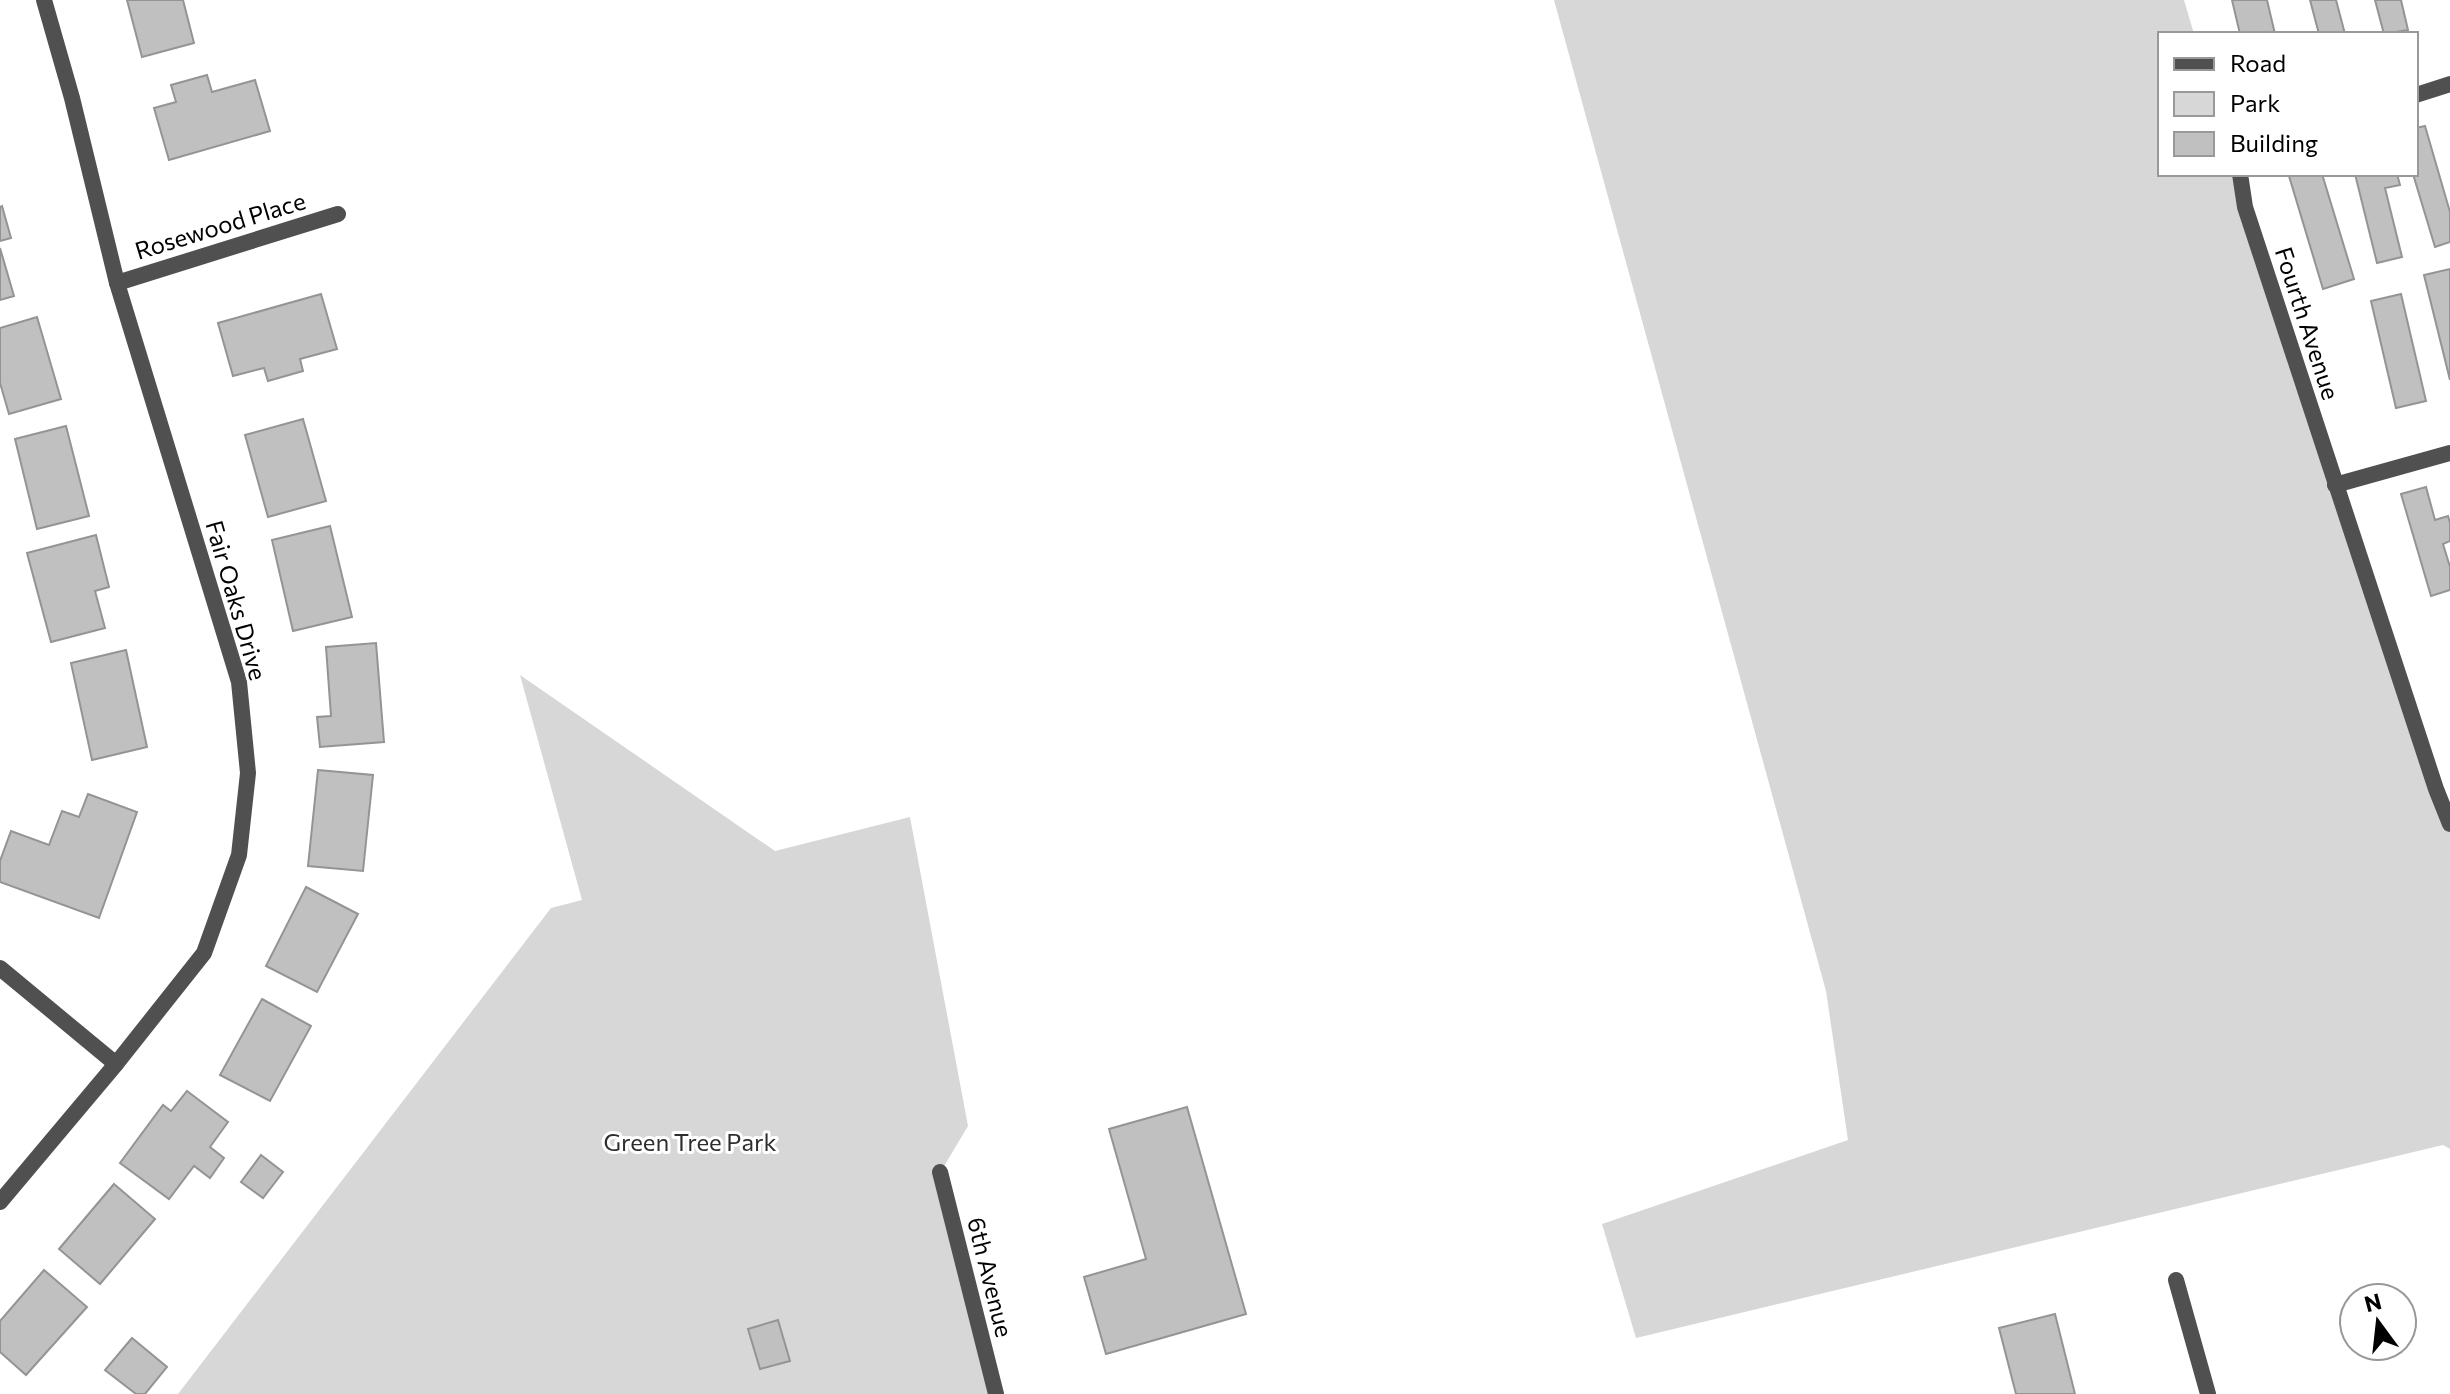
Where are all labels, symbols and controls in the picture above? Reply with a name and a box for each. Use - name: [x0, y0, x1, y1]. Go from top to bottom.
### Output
- legend: [2158, 32, 2418, 176]
- text: Road: [2230, 48, 2286, 77]
- text: Park: [2230, 88, 2280, 117]
- text: Building: [2230, 128, 2318, 157]
- street label: Rosewood Place: [131, 185, 309, 265]
- street label: Fourth Avenue: [2270, 243, 2346, 403]
- street label: Fair Oaks Drive: [200, 517, 274, 683]
- park label: Green Tree Park: [603, 1127, 777, 1156]
- street label: 6th Avenue: [962, 1214, 1020, 1340]
- north arrow: [2338, 1282, 2418, 1362]
- text: N: [2361, 1287, 2384, 1317]

